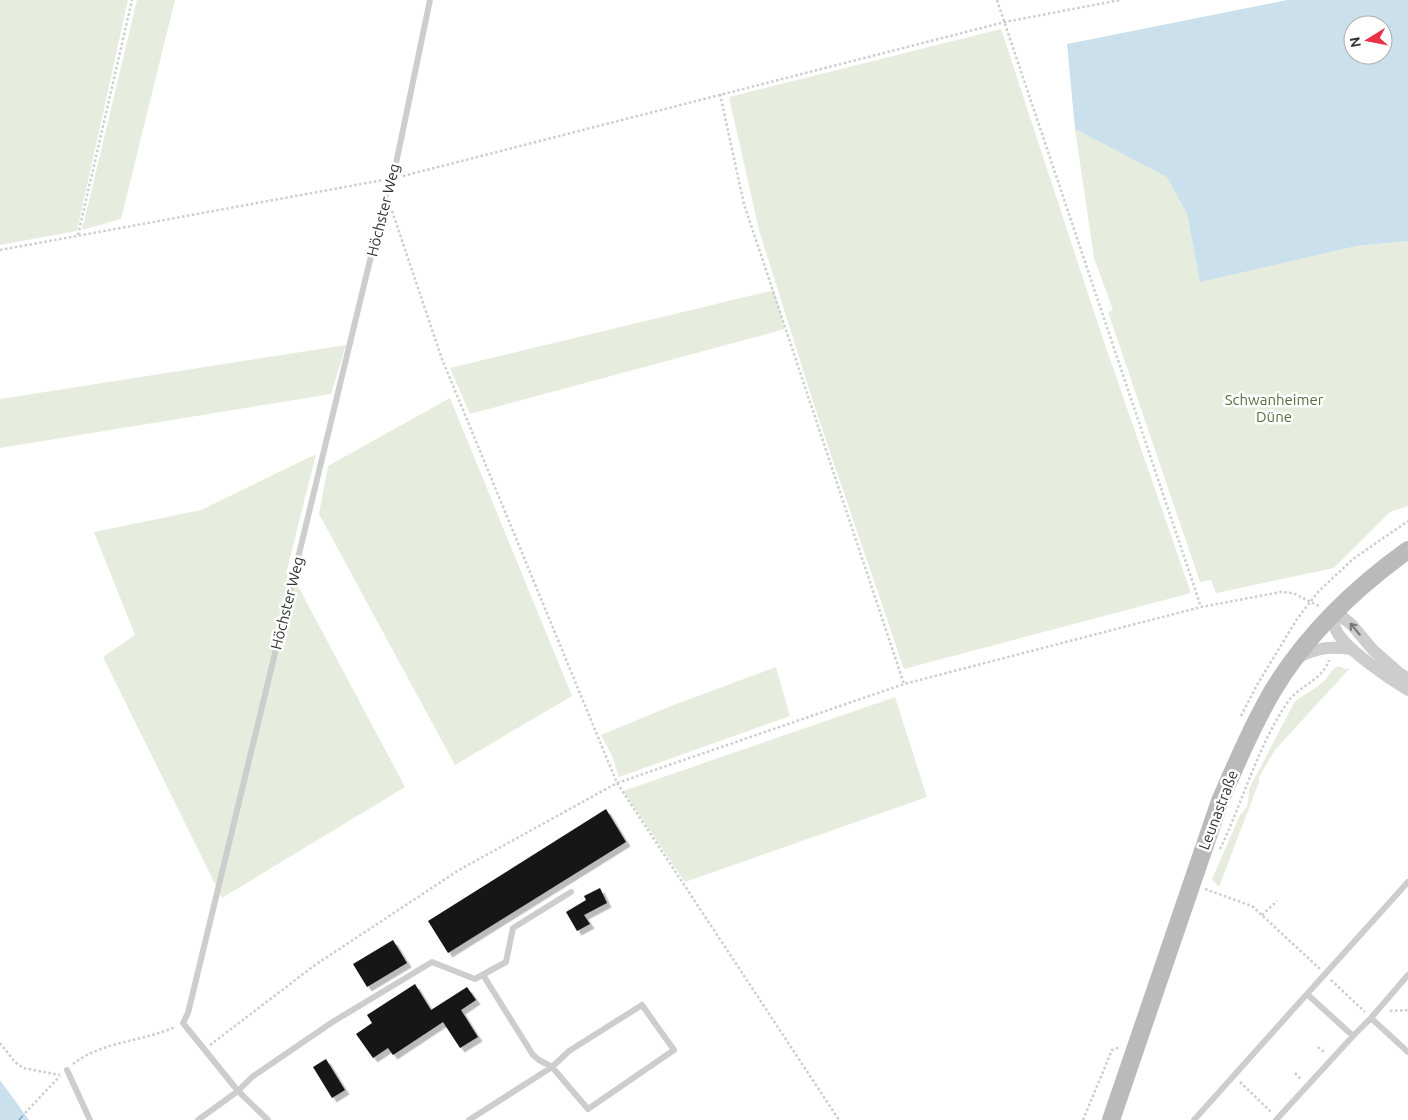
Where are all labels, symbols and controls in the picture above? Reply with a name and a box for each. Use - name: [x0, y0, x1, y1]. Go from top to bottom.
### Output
- north arrow: [1343, 15, 1393, 65]
- text: N: [1346, 36, 1364, 49]
- street label: Höchster Weg: [363, 162, 403, 258]
- park label: Schwanheimer Düne: [1225, 391, 1324, 425]
- street label: Höchster Weg: [267, 555, 307, 651]
- one-way arrow: [1349, 623, 1361, 636]
- street label: Leunastraße: [1195, 768, 1241, 852]

